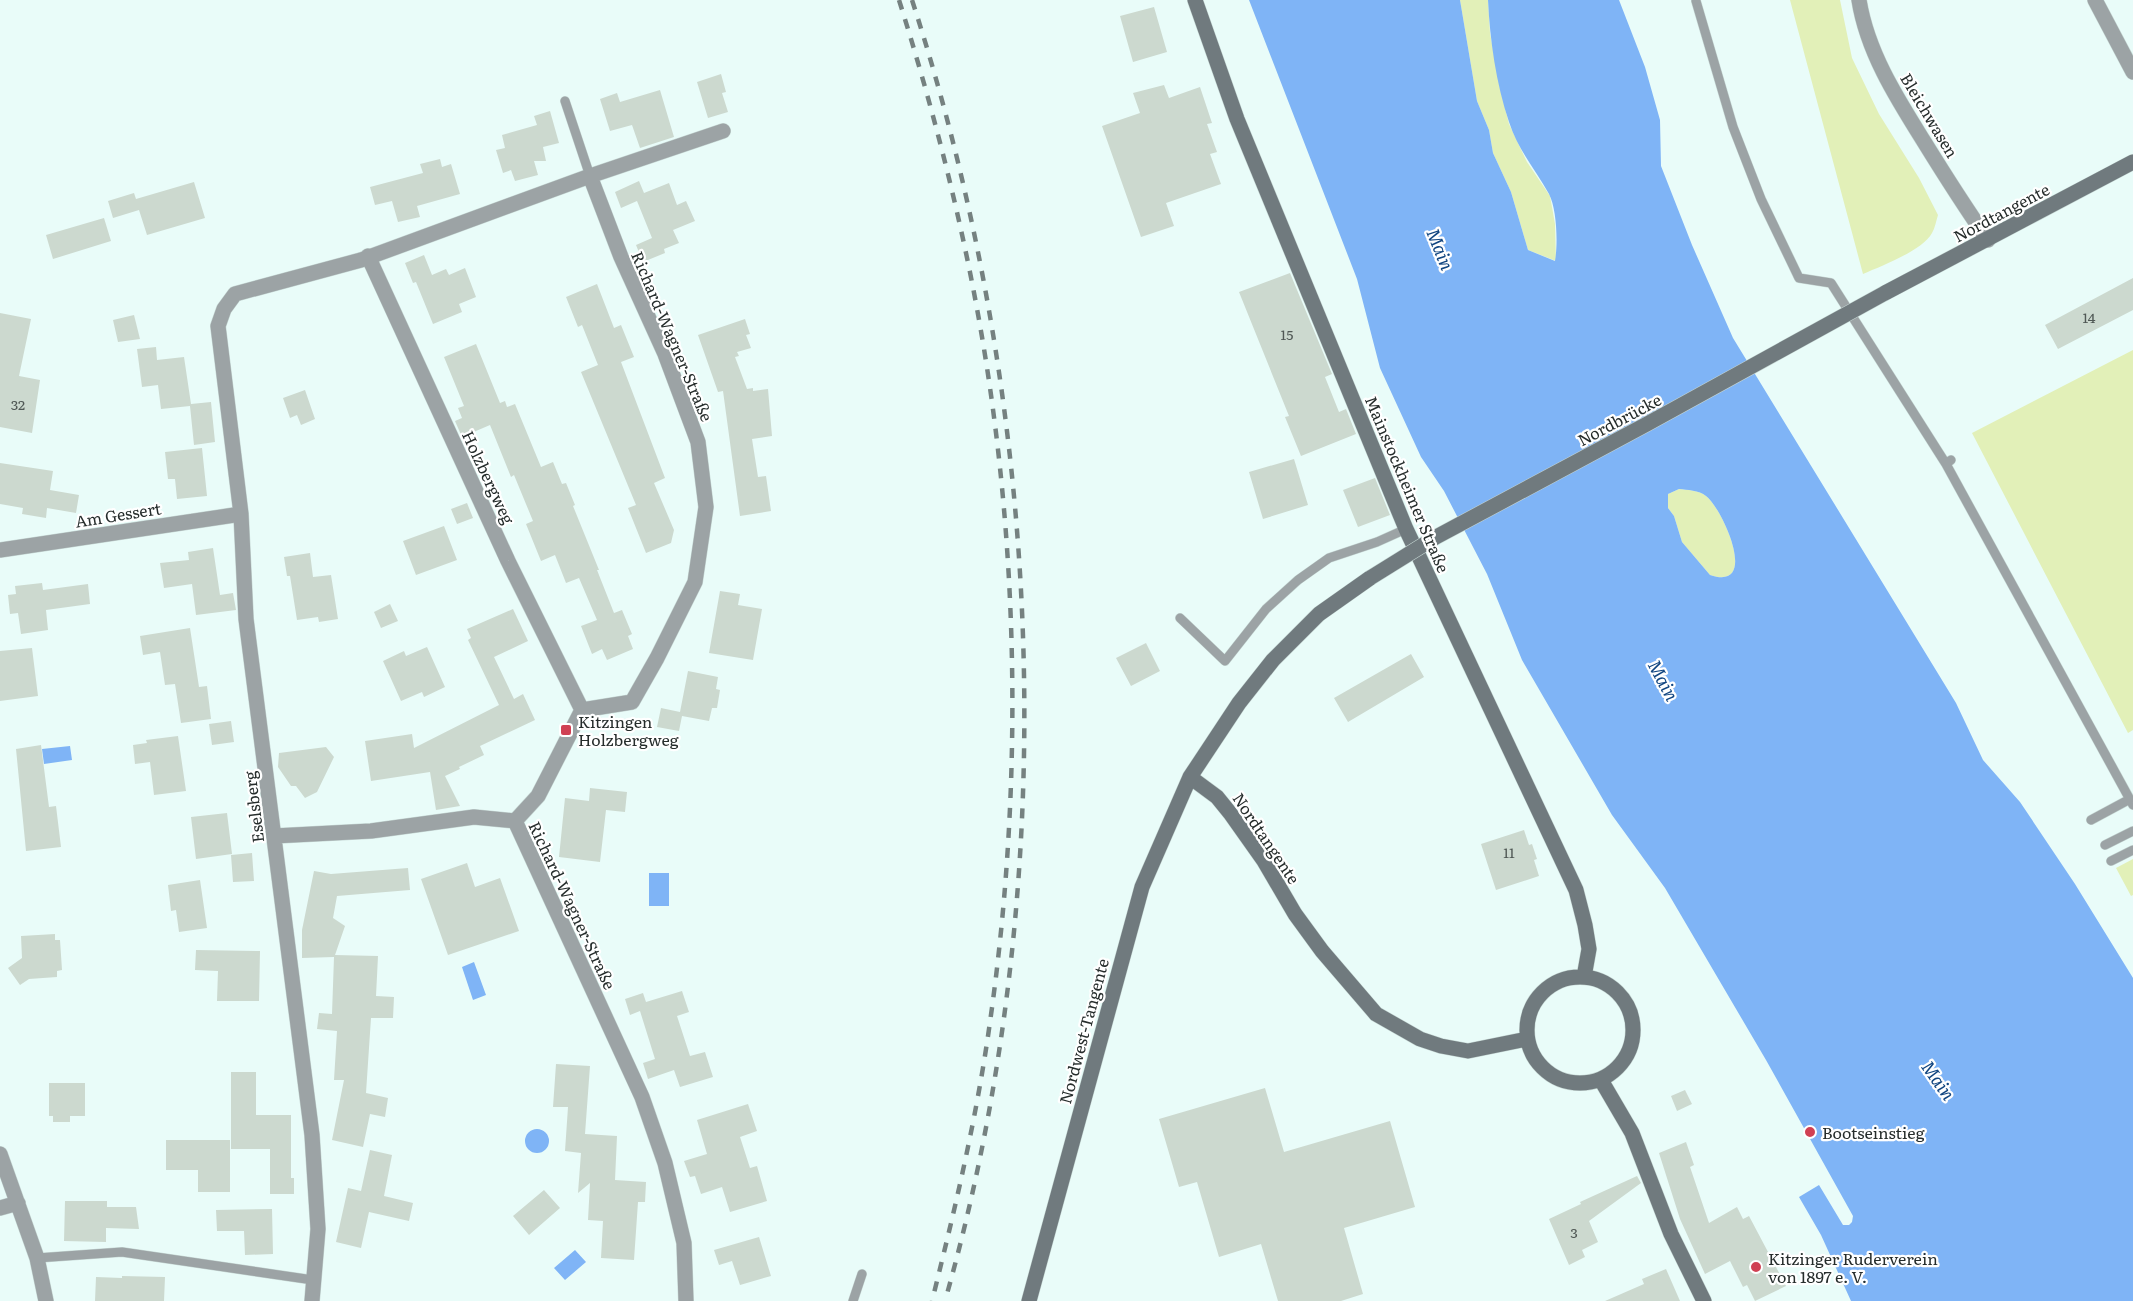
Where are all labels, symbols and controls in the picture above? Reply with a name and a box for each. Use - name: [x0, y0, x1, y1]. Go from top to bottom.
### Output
- street label: Bleichwasen: [1895, 68, 1965, 162]
- street label: Nordtangente: [1949, 177, 2053, 247]
- water label: Main: [1420, 224, 1462, 274]
- street label: Richard-Wagner-Straße: [626, 247, 720, 425]
- house number: 14: [2083, 307, 2096, 327]
- house number: 15: [1281, 324, 1293, 344]
- street label: Nordbrücke: [1573, 387, 1665, 451]
- street label: Mainstockheimer Straße: [1360, 392, 1456, 576]
- house number: 32: [11, 394, 25, 414]
- street label: Holzbergweg: [457, 426, 521, 528]
- street label: Am Gessert: [73, 495, 163, 533]
- water label: Main: [1642, 655, 1686, 706]
- place label: Kitzingen Holzbergweg: [578, 709, 679, 751]
- marker: Kitzingen Holzbergweg: [559, 723, 573, 737]
- street label: Eselsberg: [237, 770, 269, 844]
- street label: Nordtangente: [1227, 787, 1307, 889]
- street label: Richard-Wagner-Straße: [523, 817, 623, 993]
- house number: 11: [1503, 842, 1515, 862]
- street label: Nordwest-Tangente: [1052, 956, 1114, 1106]
- water label: Main: [1916, 1055, 1963, 1106]
- place label: Bootseinstieg: [1822, 1120, 1925, 1144]
- marker: Bootseinstieg: [1803, 1125, 1817, 1139]
- house number: 3: [1570, 1222, 1578, 1242]
- place label: Kitzinger Ruderverein von 1897 e. V.: [1768, 1246, 1938, 1288]
- marker: Kitzinger Ruderverein von 1897 e. V.: [1749, 1260, 1763, 1274]

